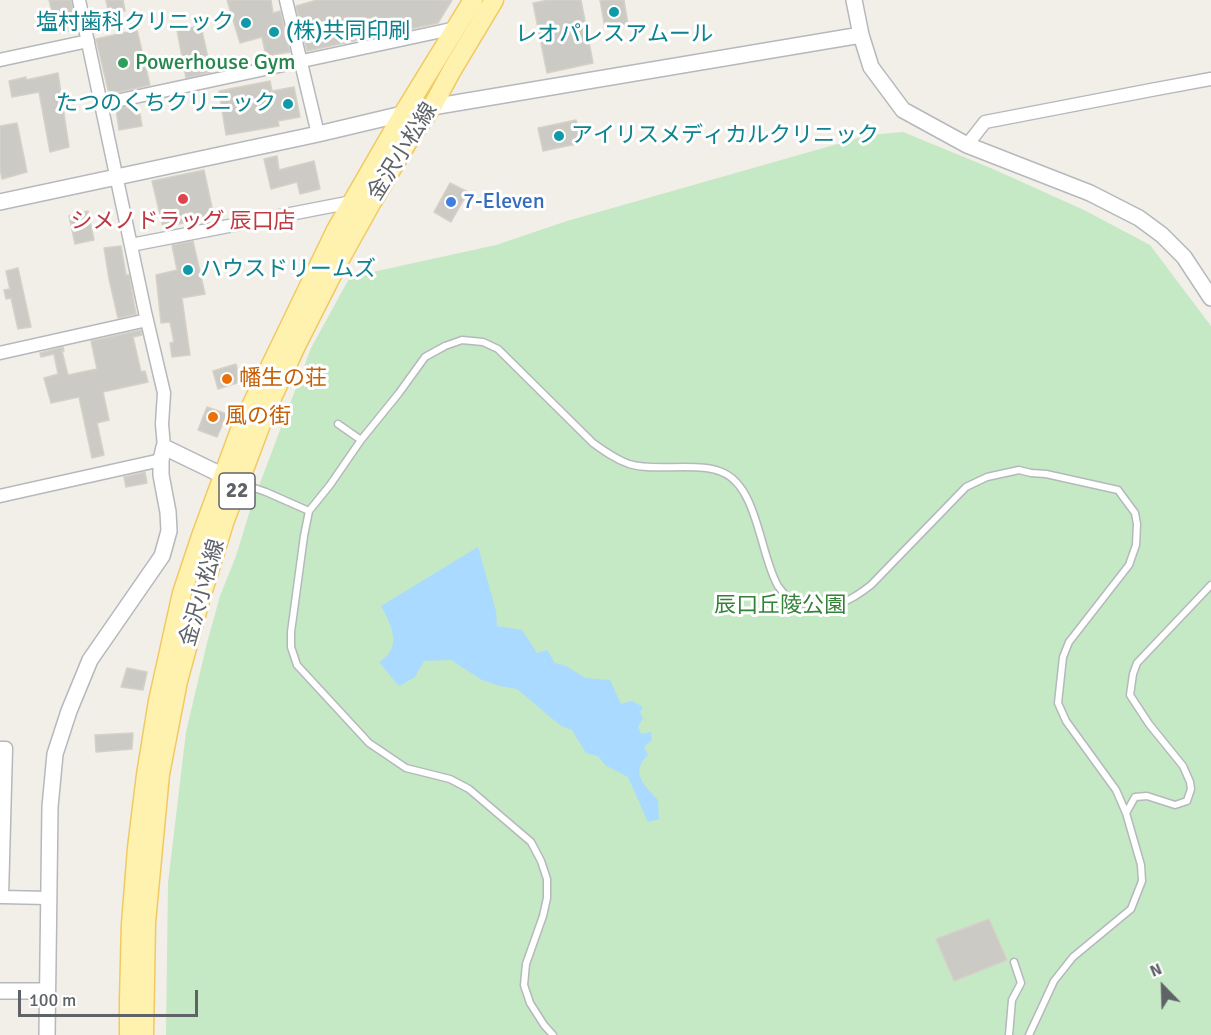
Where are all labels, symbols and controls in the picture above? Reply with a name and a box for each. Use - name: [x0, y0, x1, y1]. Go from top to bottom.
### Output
- marker: レオパレスアムール: [607, 5, 621, 19]
- place label: 塩村歯科クリニック: [36, 10, 234, 36]
- marker: 塩村歯科クリニック: [239, 16, 253, 30]
- place label: (株)共同印刷: [286, 19, 411, 45]
- place label: レオパレスアムール: [515, 22, 713, 48]
- marker: (株)共同印刷: [267, 25, 281, 39]
- place label: Powerhouse Gym: [135, 50, 296, 76]
- marker: Powerhouse Gym: [116, 56, 130, 70]
- place label: たつのくちクリニック: [56, 91, 276, 117]
- marker: たつのくちクリニック: [281, 97, 295, 111]
- street label: 金沢小松線: [363, 98, 443, 206]
- place label: アイリスメディカルクリニック: [571, 123, 879, 149]
- marker: アイリスメディカルクリニック: [552, 129, 566, 143]
- place label: 7-Eleven: [463, 189, 545, 215]
- marker: シメノドラッグ 辰口店: [176, 192, 190, 206]
- marker: 7-Eleven: [444, 195, 458, 209]
- place label: シメノドラッグ 辰口店: [71, 209, 295, 235]
- place label: ハウスドリームズ: [200, 257, 376, 283]
- marker: ハウスドリームズ: [181, 263, 195, 277]
- place label: 幡生の荘: [239, 366, 327, 392]
- marker: 幡生の荘: [220, 372, 234, 386]
- place label: 風の街: [225, 404, 291, 430]
- marker: 風の街: [206, 410, 220, 424]
- road number: 22: [219, 473, 255, 509]
- street label: 金沢小松線: [175, 536, 231, 650]
- park label: 辰口丘陵公園: [714, 593, 846, 619]
- north arrow: [1133, 957, 1193, 1017]
- text: N: [1147, 959, 1165, 982]
- scale bar: [21, 978, 201, 1016]
- text: 100 m: [29, 989, 76, 1011]

